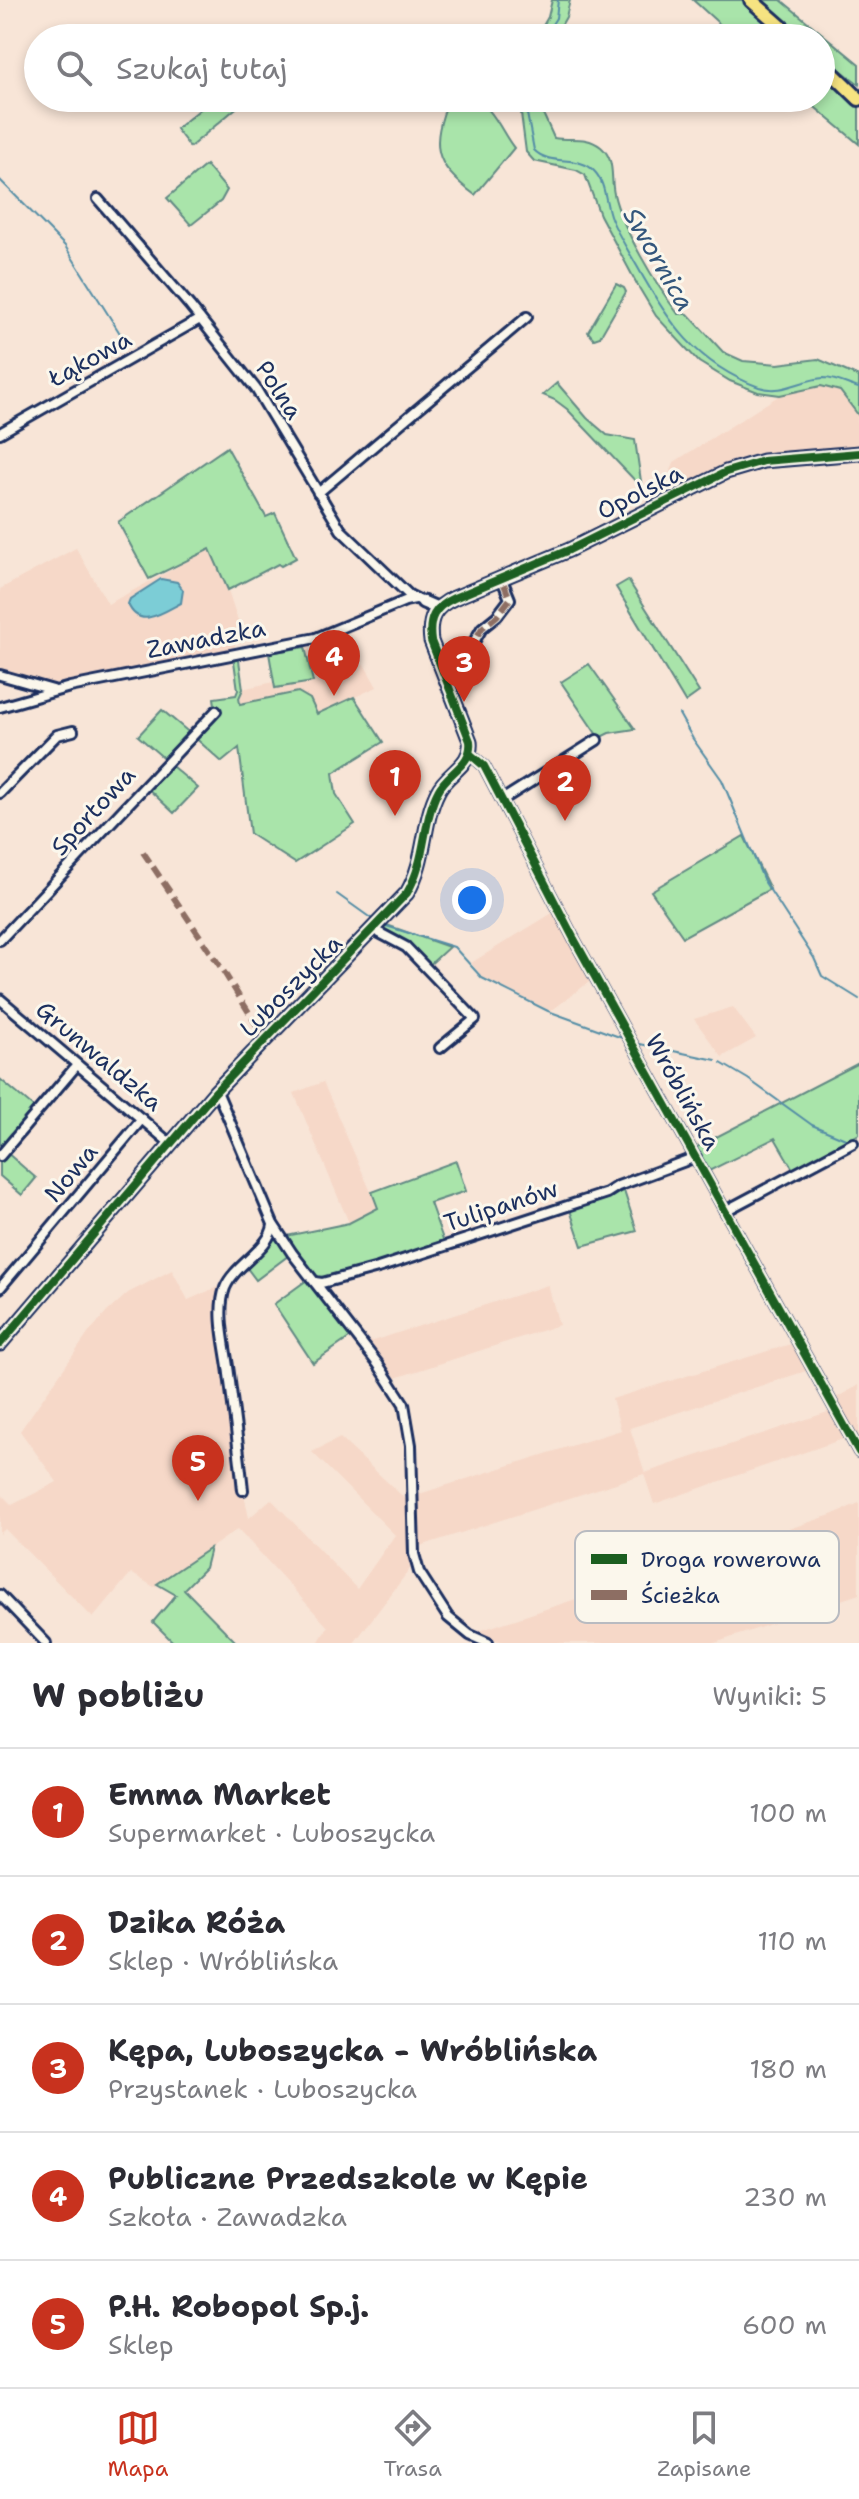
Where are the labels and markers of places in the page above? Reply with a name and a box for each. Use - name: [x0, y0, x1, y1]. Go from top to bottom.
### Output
- pin: 4: [308, 630, 360, 696]
- pin: 3: [438, 636, 490, 702]
- pin: 1: [369, 750, 421, 816]
- pin: 2: [539, 755, 591, 821]
- pin: 5: [172, 1435, 224, 1501]

